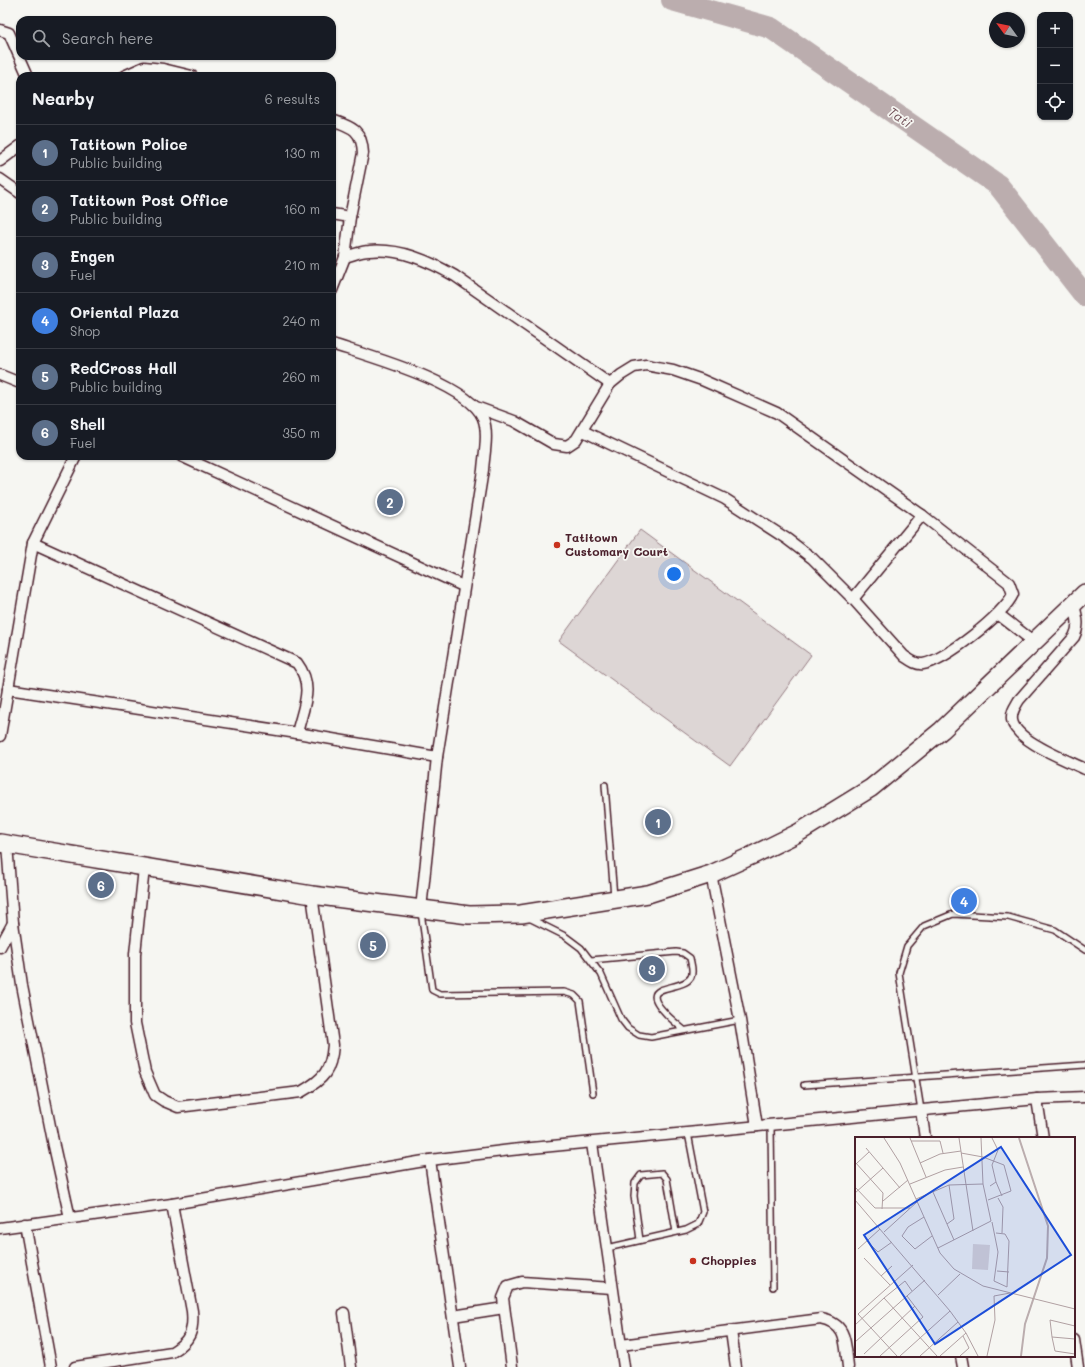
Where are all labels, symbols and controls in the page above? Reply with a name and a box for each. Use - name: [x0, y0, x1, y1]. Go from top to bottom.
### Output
- north arrow: [989, 12, 1025, 48]
- map controls: [1037, 12, 1073, 120]
- button: +: [1037, 12, 1073, 48]
- search box: [16, 16, 336, 60]
- icon: search: [30, 27, 52, 49]
- text: Search here: [62, 28, 153, 48]
- button: −: [1037, 48, 1073, 84]
- button: locate: [1037, 84, 1073, 120]
- text: Nearby: [32, 87, 94, 109]
- text: 6 results: [265, 90, 320, 107]
- water label: Tati: [885, 102, 915, 131]
- text: Tatitown Police: [70, 134, 188, 154]
- text: 1: [42, 144, 48, 161]
- text: 130 m: [284, 144, 320, 161]
- text: Public building: [70, 154, 162, 171]
- text: Tatitown Post Office: [70, 190, 228, 210]
- text: 2: [41, 200, 49, 217]
- text: 160 m: [284, 200, 320, 217]
- text: Public building: [70, 210, 162, 227]
- text: Engen: [70, 246, 115, 266]
- text: 3: [41, 256, 49, 273]
- text: 210 m: [284, 256, 320, 273]
- text: Fuel: [70, 266, 96, 283]
- text: Oriental Plaza: [70, 302, 179, 322]
- text: 4: [41, 312, 49, 329]
- text: 240 m: [283, 312, 320, 329]
- text: Shop: [70, 322, 100, 339]
- text: RedCross Hall: [70, 358, 177, 378]
- text: 5: [41, 368, 49, 385]
- text: 260 m: [282, 368, 320, 385]
- text: Public building: [70, 378, 162, 395]
- text: Shell: [70, 414, 105, 434]
- text: 6: [41, 424, 49, 441]
- text: 350 m: [282, 424, 320, 441]
- text: Fuel: [70, 434, 96, 451]
- pin: 2: [377, 487, 403, 517]
- place label: Tatitown Customary Court: [565, 529, 668, 559]
- marker: Tatitown Customary Court: [552, 540, 562, 550]
- your location: [664, 564, 684, 584]
- pin: 1: [645, 807, 671, 837]
- pin: 6: [88, 870, 114, 900]
- pin: 4: [951, 886, 977, 916]
- pin: 5: [360, 930, 386, 960]
- pin: 3: [639, 954, 665, 984]
- inset map: [855, 1137, 1075, 1357]
- place label: Choppies: [701, 1252, 757, 1268]
- marker: Choppies: [688, 1256, 698, 1266]

